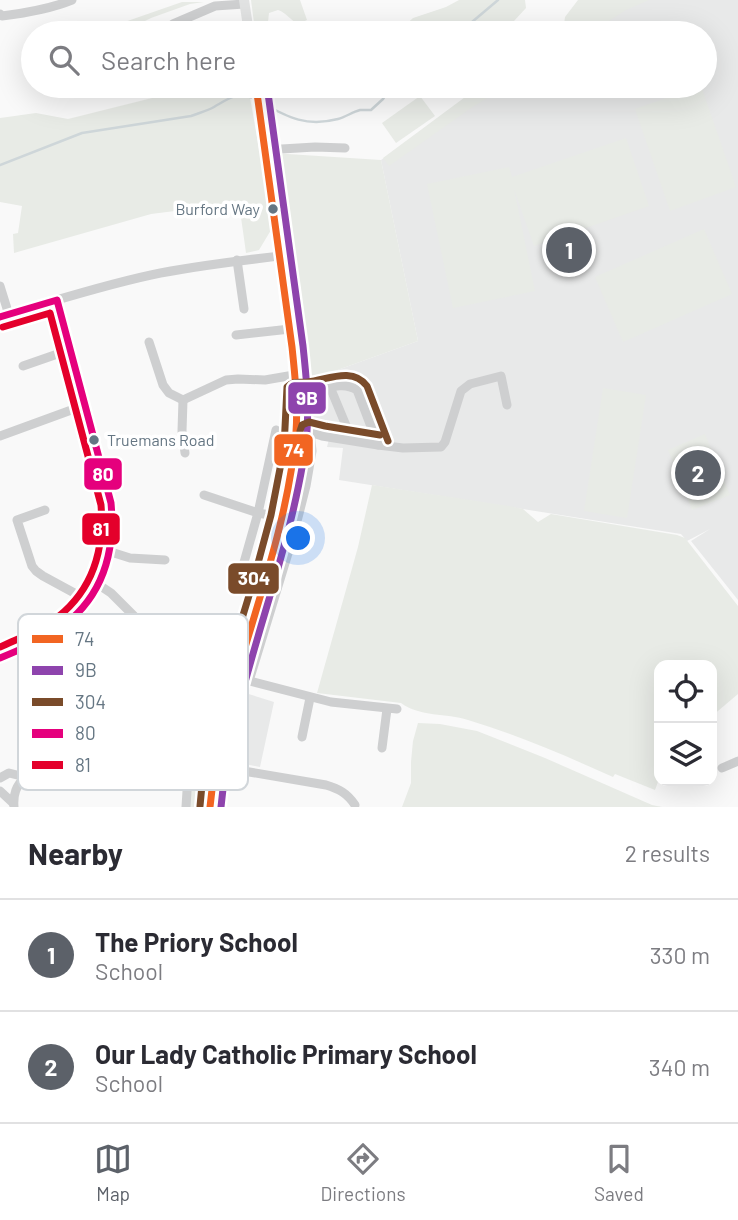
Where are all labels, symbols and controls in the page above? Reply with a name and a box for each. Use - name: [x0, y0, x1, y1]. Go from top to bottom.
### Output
- search box: [21, 21, 717, 98]
- icon: search: [45, 41, 83, 79]
- text: Search here: [101, 44, 236, 75]
- place label: Burford Way: [175, 199, 261, 218]
- marker: Burford Way: [266, 202, 280, 216]
- pin: 1: [546, 224, 592, 276]
- line badge: 9B: [287, 381, 327, 415]
- text: 9B: [296, 386, 318, 409]
- place label: Truemans Road: [107, 430, 215, 449]
- marker: Truemans Road: [87, 433, 101, 447]
- line badge: 74: [273, 433, 314, 467]
- text: 74: [284, 438, 304, 461]
- pin: 2: [675, 447, 721, 499]
- line badge: 80: [83, 457, 123, 491]
- text: 80: [92, 462, 114, 485]
- line badge: 81: [81, 512, 121, 546]
- text: 81: [93, 517, 109, 540]
- your location: [281, 521, 315, 555]
- line badge: 304: [227, 562, 280, 595]
- text: 304: [238, 566, 270, 589]
- legend: [18, 614, 248, 790]
- text: 74: [75, 627, 94, 650]
- text: 9B: [75, 658, 97, 681]
- map controls: [654, 660, 717, 786]
- button: locate: [654, 660, 717, 723]
- text: 304: [75, 690, 106, 713]
- text: 80: [75, 721, 96, 744]
- button: layers: [654, 723, 717, 786]
- text: 81: [75, 753, 91, 776]
- text: Nearby: [28, 835, 123, 871]
- text: 2 results: [625, 839, 710, 867]
- text: The Priory School: [95, 926, 298, 957]
- text: 1: [47, 941, 55, 969]
- text: 330 m: [650, 941, 710, 969]
- text: School: [95, 957, 163, 985]
- text: Our Lady Catholic Primary School: [95, 1038, 477, 1069]
- text: 2: [45, 1053, 57, 1081]
- text: 340 m: [649, 1053, 710, 1081]
- text: School: [95, 1069, 163, 1097]
- tab: Map: [94, 1140, 132, 1205]
- tab: Directions: [321, 1140, 406, 1205]
- tab: Saved: [594, 1140, 644, 1205]

